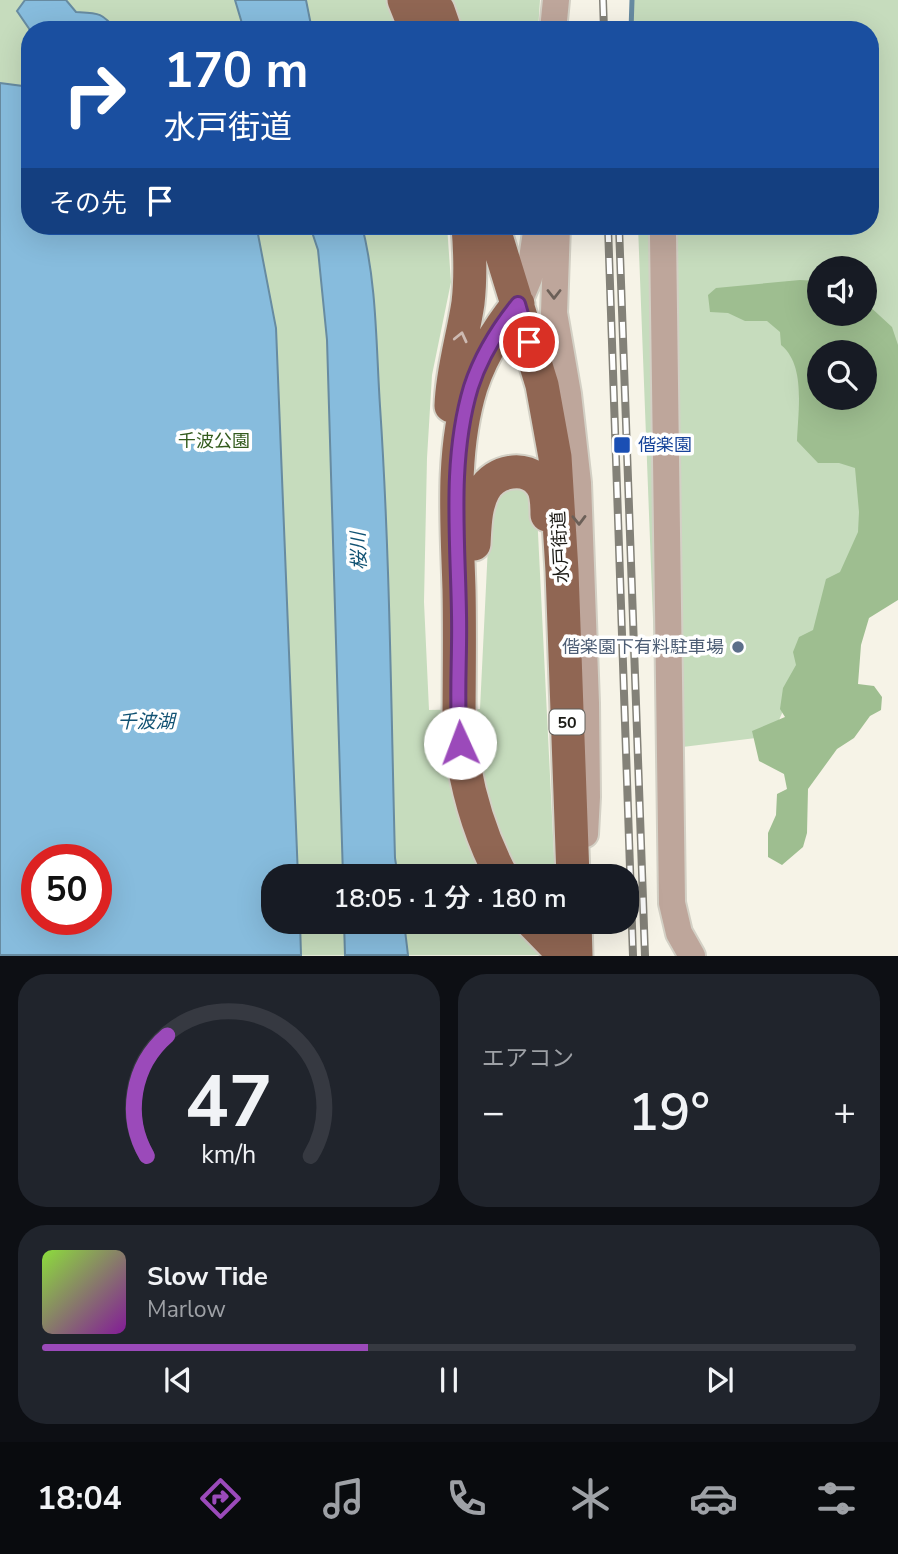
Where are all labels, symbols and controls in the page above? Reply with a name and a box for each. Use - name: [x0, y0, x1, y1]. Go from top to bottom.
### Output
- text: 170 m: [164, 37, 308, 104]
- icon: right: [49, 49, 140, 140]
- text: 水戸街道: [164, 106, 292, 149]
- icon: arrive: [141, 182, 179, 220]
- text: その先: [49, 186, 127, 221]
- map controls: [807, 256, 877, 410]
- button: sound: [807, 256, 877, 326]
- one-way arrow: [546, 289, 562, 300]
- pin: [499, 312, 559, 372]
- icon: arrive: [510, 323, 548, 361]
- one-way arrow: [453, 331, 467, 343]
- button: search: [807, 340, 877, 410]
- park label: 千波公園: [178, 429, 250, 453]
- place label: 偕楽園: [638, 433, 692, 457]
- marker: 偕楽園: [612, 435, 632, 455]
- street label: 水戸街道: [546, 510, 574, 584]
- one-way arrow: [572, 514, 587, 525]
- water label: 桜川: [345, 530, 373, 570]
- place label: 偕楽園下有料駐車場: [562, 635, 724, 659]
- marker: 偕楽園下有料駐車場: [730, 639, 746, 655]
- position arrow: [423, 706, 497, 780]
- water label: 千波湖: [117, 709, 177, 735]
- road number: 50: [550, 709, 584, 734]
- speed limit sign: 50: [21, 844, 112, 935]
- text: 18:05 · 1 分 · 180 m: [334, 881, 566, 916]
- text: エアコン: [482, 1043, 574, 1074]
- text: 47: [185, 1053, 273, 1153]
- text: 19°: [628, 1077, 710, 1148]
- text: −: [482, 1087, 505, 1138]
- text: +: [833, 1087, 856, 1138]
- text: km/h: [201, 1138, 257, 1172]
- text: Slow Tide: [147, 1259, 268, 1294]
- text: Marlow: [147, 1294, 226, 1325]
- icon: previous: [159, 1361, 197, 1399]
- icon: pause: [430, 1361, 468, 1399]
- icon: next: [701, 1361, 739, 1399]
- icon: directions: [196, 1474, 245, 1523]
- icon: music: [319, 1474, 368, 1523]
- icon: phone: [442, 1474, 491, 1523]
- icon: climate: [566, 1474, 615, 1523]
- icon: car: [689, 1474, 738, 1523]
- icon: filters: [812, 1474, 861, 1523]
- text: 18:04: [37, 1477, 122, 1520]

